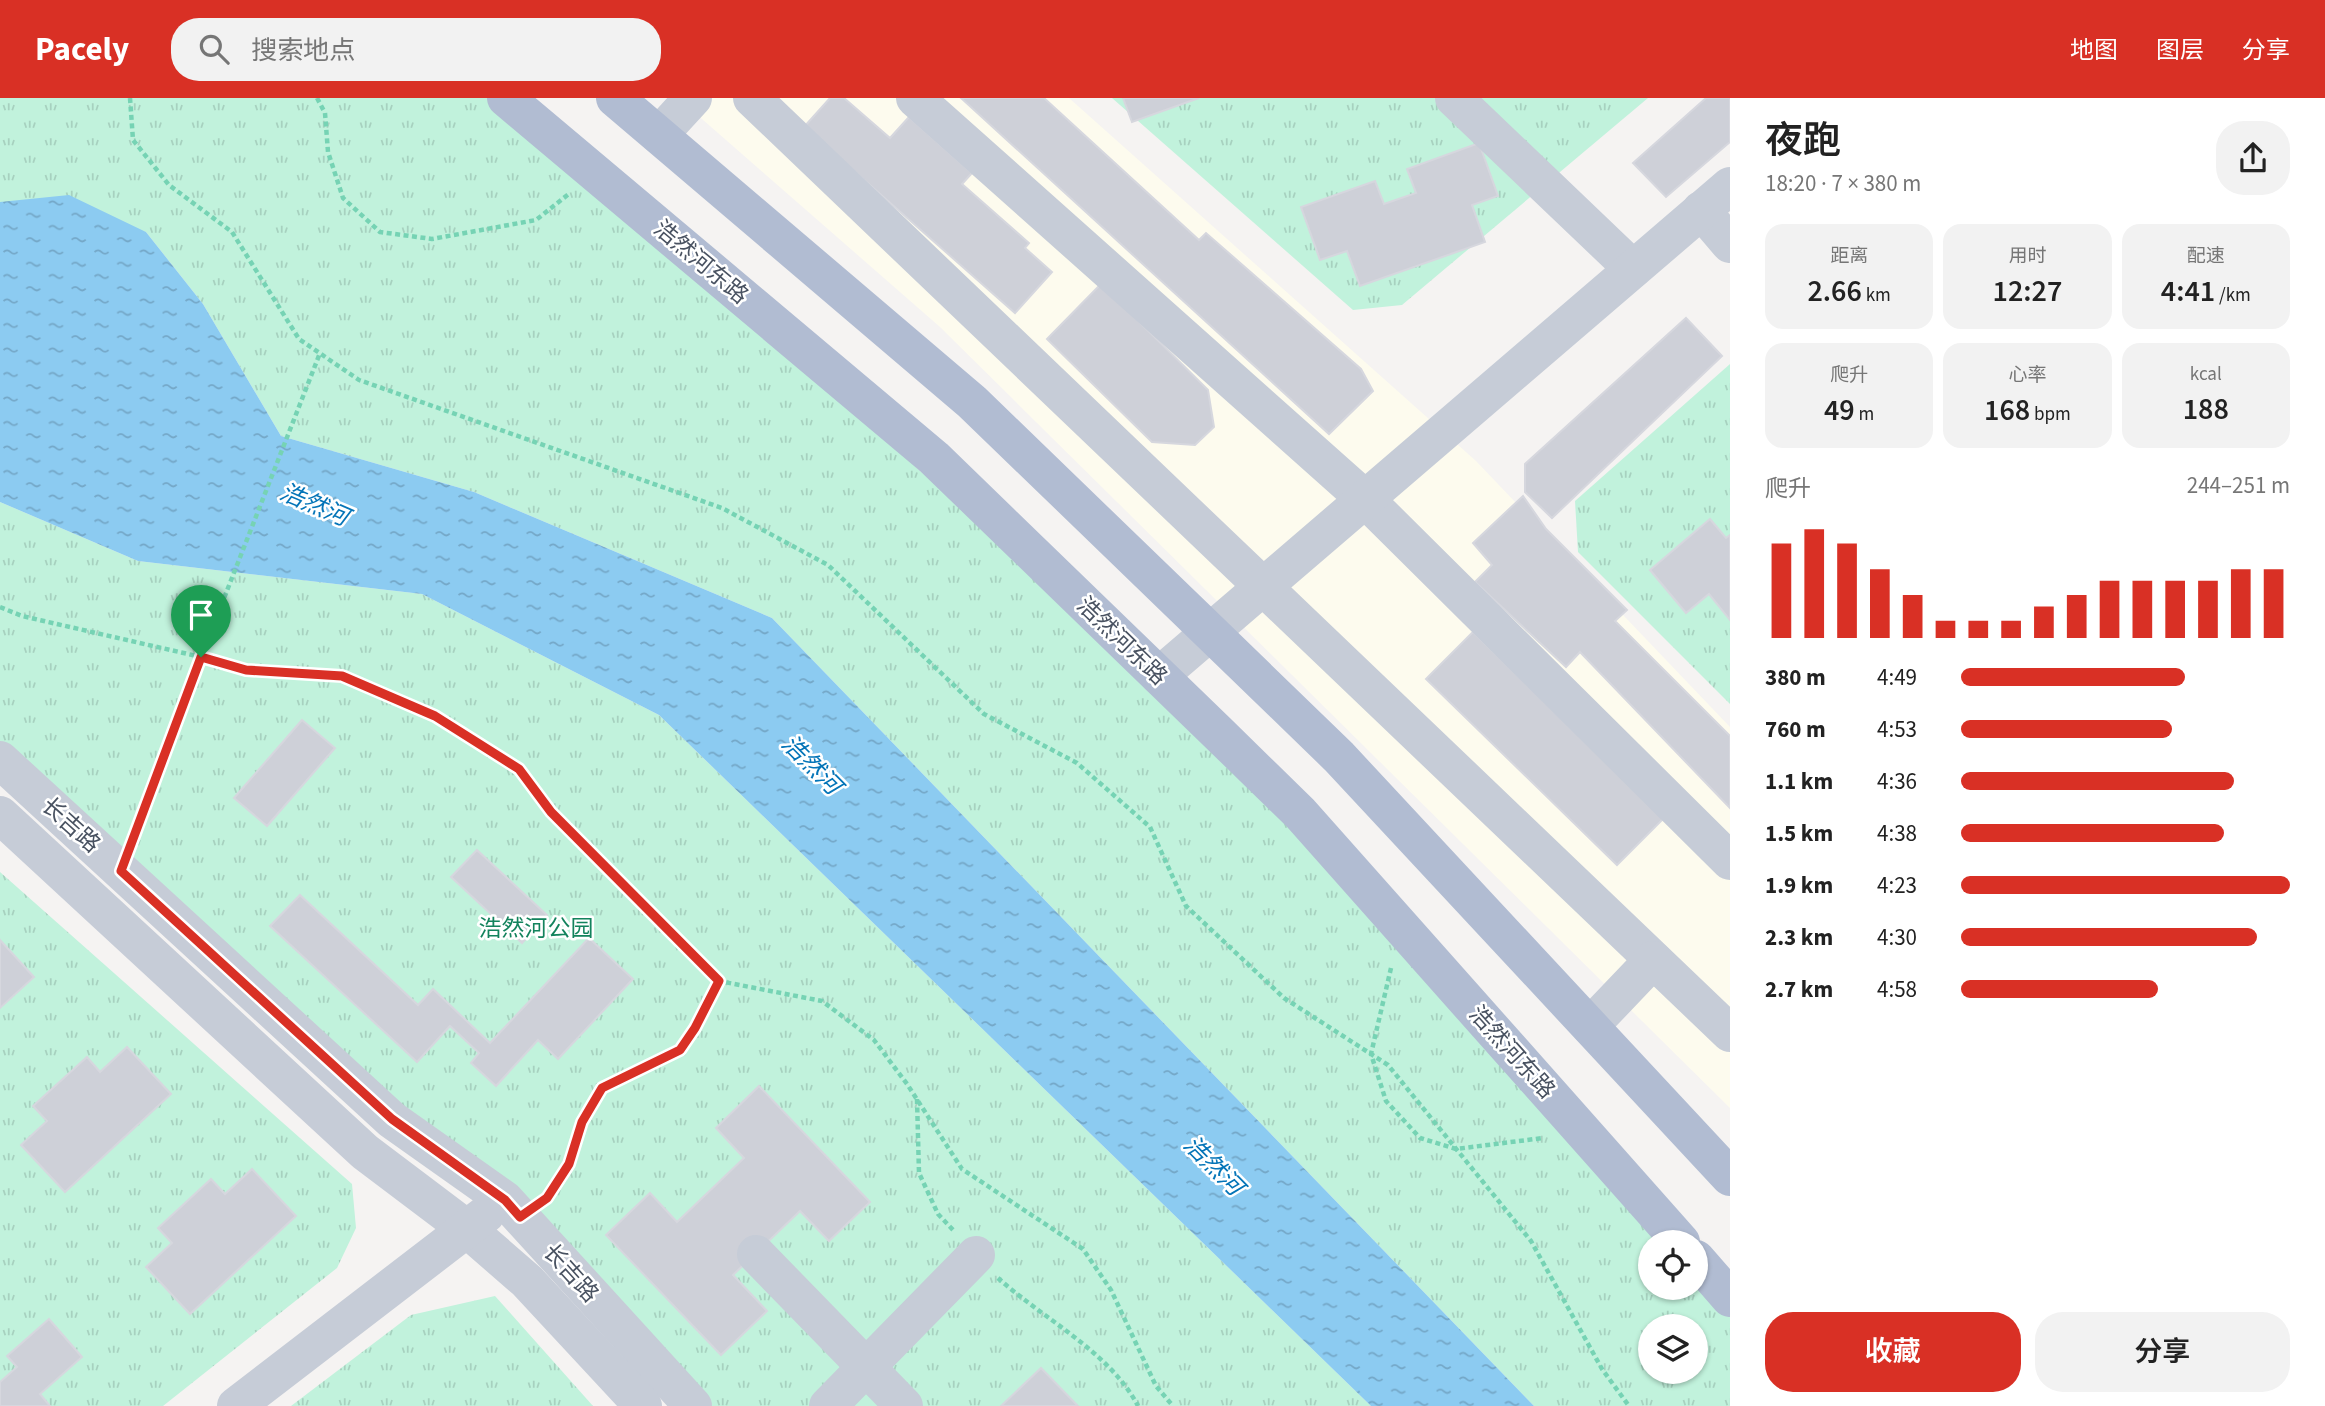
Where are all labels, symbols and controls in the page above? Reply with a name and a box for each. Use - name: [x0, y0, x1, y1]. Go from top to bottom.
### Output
- search box: [171, 18, 661, 81]
- text: Pacely: [35, 26, 129, 73]
- icon: search: [195, 30, 233, 68]
- text: 搜索地点: [251, 32, 355, 69]
- text: 地图: [2070, 33, 2118, 68]
- text: 图层: [2156, 33, 2204, 68]
- text: 分享: [2242, 33, 2290, 68]
- text: 夜跑: [1765, 114, 1841, 168]
- button: share: [2216, 121, 2290, 195]
- text: 18:20 · 7 × 380 m: [1765, 167, 1921, 200]
- street label: 浩然河东路: [646, 212, 756, 312]
- text: 距离: [1830, 243, 1868, 270]
- text: 用时: [2008, 243, 2047, 270]
- text: 配速: [2187, 243, 2225, 270]
- text: 2.66: [1807, 270, 1862, 313]
- text: 12:27: [1993, 270, 2062, 313]
- text: 4:41: [2161, 270, 2215, 313]
- text: km: [1862, 282, 1891, 309]
- text: /km: [2215, 282, 2251, 309]
- text: kcal: [2190, 361, 2222, 388]
- text: 爬升: [1830, 362, 1868, 389]
- text: 心率: [2008, 362, 2047, 389]
- text: 188: [2183, 388, 2229, 431]
- text: 49: [1824, 389, 1855, 432]
- text: 168: [1984, 389, 2030, 432]
- text: m: [1855, 401, 1874, 428]
- text: bpm: [2030, 401, 2071, 428]
- text: 244–251 m: [2187, 469, 2290, 502]
- text: 爬升: [1765, 472, 1811, 505]
- water label: 浩然河: [274, 475, 358, 537]
- pin: [171, 585, 231, 657]
- street label: 浩然河东路: [1069, 589, 1175, 693]
- icon: arrive: [182, 596, 220, 634]
- text: 380 m: [1765, 661, 1826, 694]
- text: 4:49: [1877, 661, 1917, 694]
- text: 760 m: [1765, 713, 1826, 746]
- text: 4:53: [1877, 713, 1917, 746]
- water label: 浩然河: [773, 727, 852, 806]
- text: 1.1 km: [1765, 765, 1833, 798]
- text: 4:36: [1877, 765, 1917, 798]
- street label: 长吉路: [34, 790, 108, 860]
- text: 1.5 km: [1765, 817, 1833, 850]
- text: 4:38: [1877, 817, 1917, 850]
- text: 1.9 km: [1765, 869, 1833, 902]
- text: 4:23: [1877, 869, 1917, 902]
- park label: 浩然河公园: [479, 912, 594, 945]
- text: 2.3 km: [1765, 921, 1833, 954]
- text: 4:30: [1877, 921, 1917, 954]
- text: 2.7 km: [1765, 973, 1833, 1006]
- text: 4:58: [1877, 973, 1917, 1006]
- street label: 浩然河东路: [1461, 998, 1563, 1106]
- water label: 浩然河: [1175, 1128, 1254, 1207]
- map controls: [1638, 1230, 1708, 1384]
- button: locate: [1638, 1230, 1708, 1300]
- street label: 长吉路: [536, 1236, 606, 1310]
- button: 收藏: [1765, 1312, 2021, 1392]
- button: 分享: [2035, 1312, 2290, 1392]
- button: layers: [1638, 1314, 1708, 1384]

